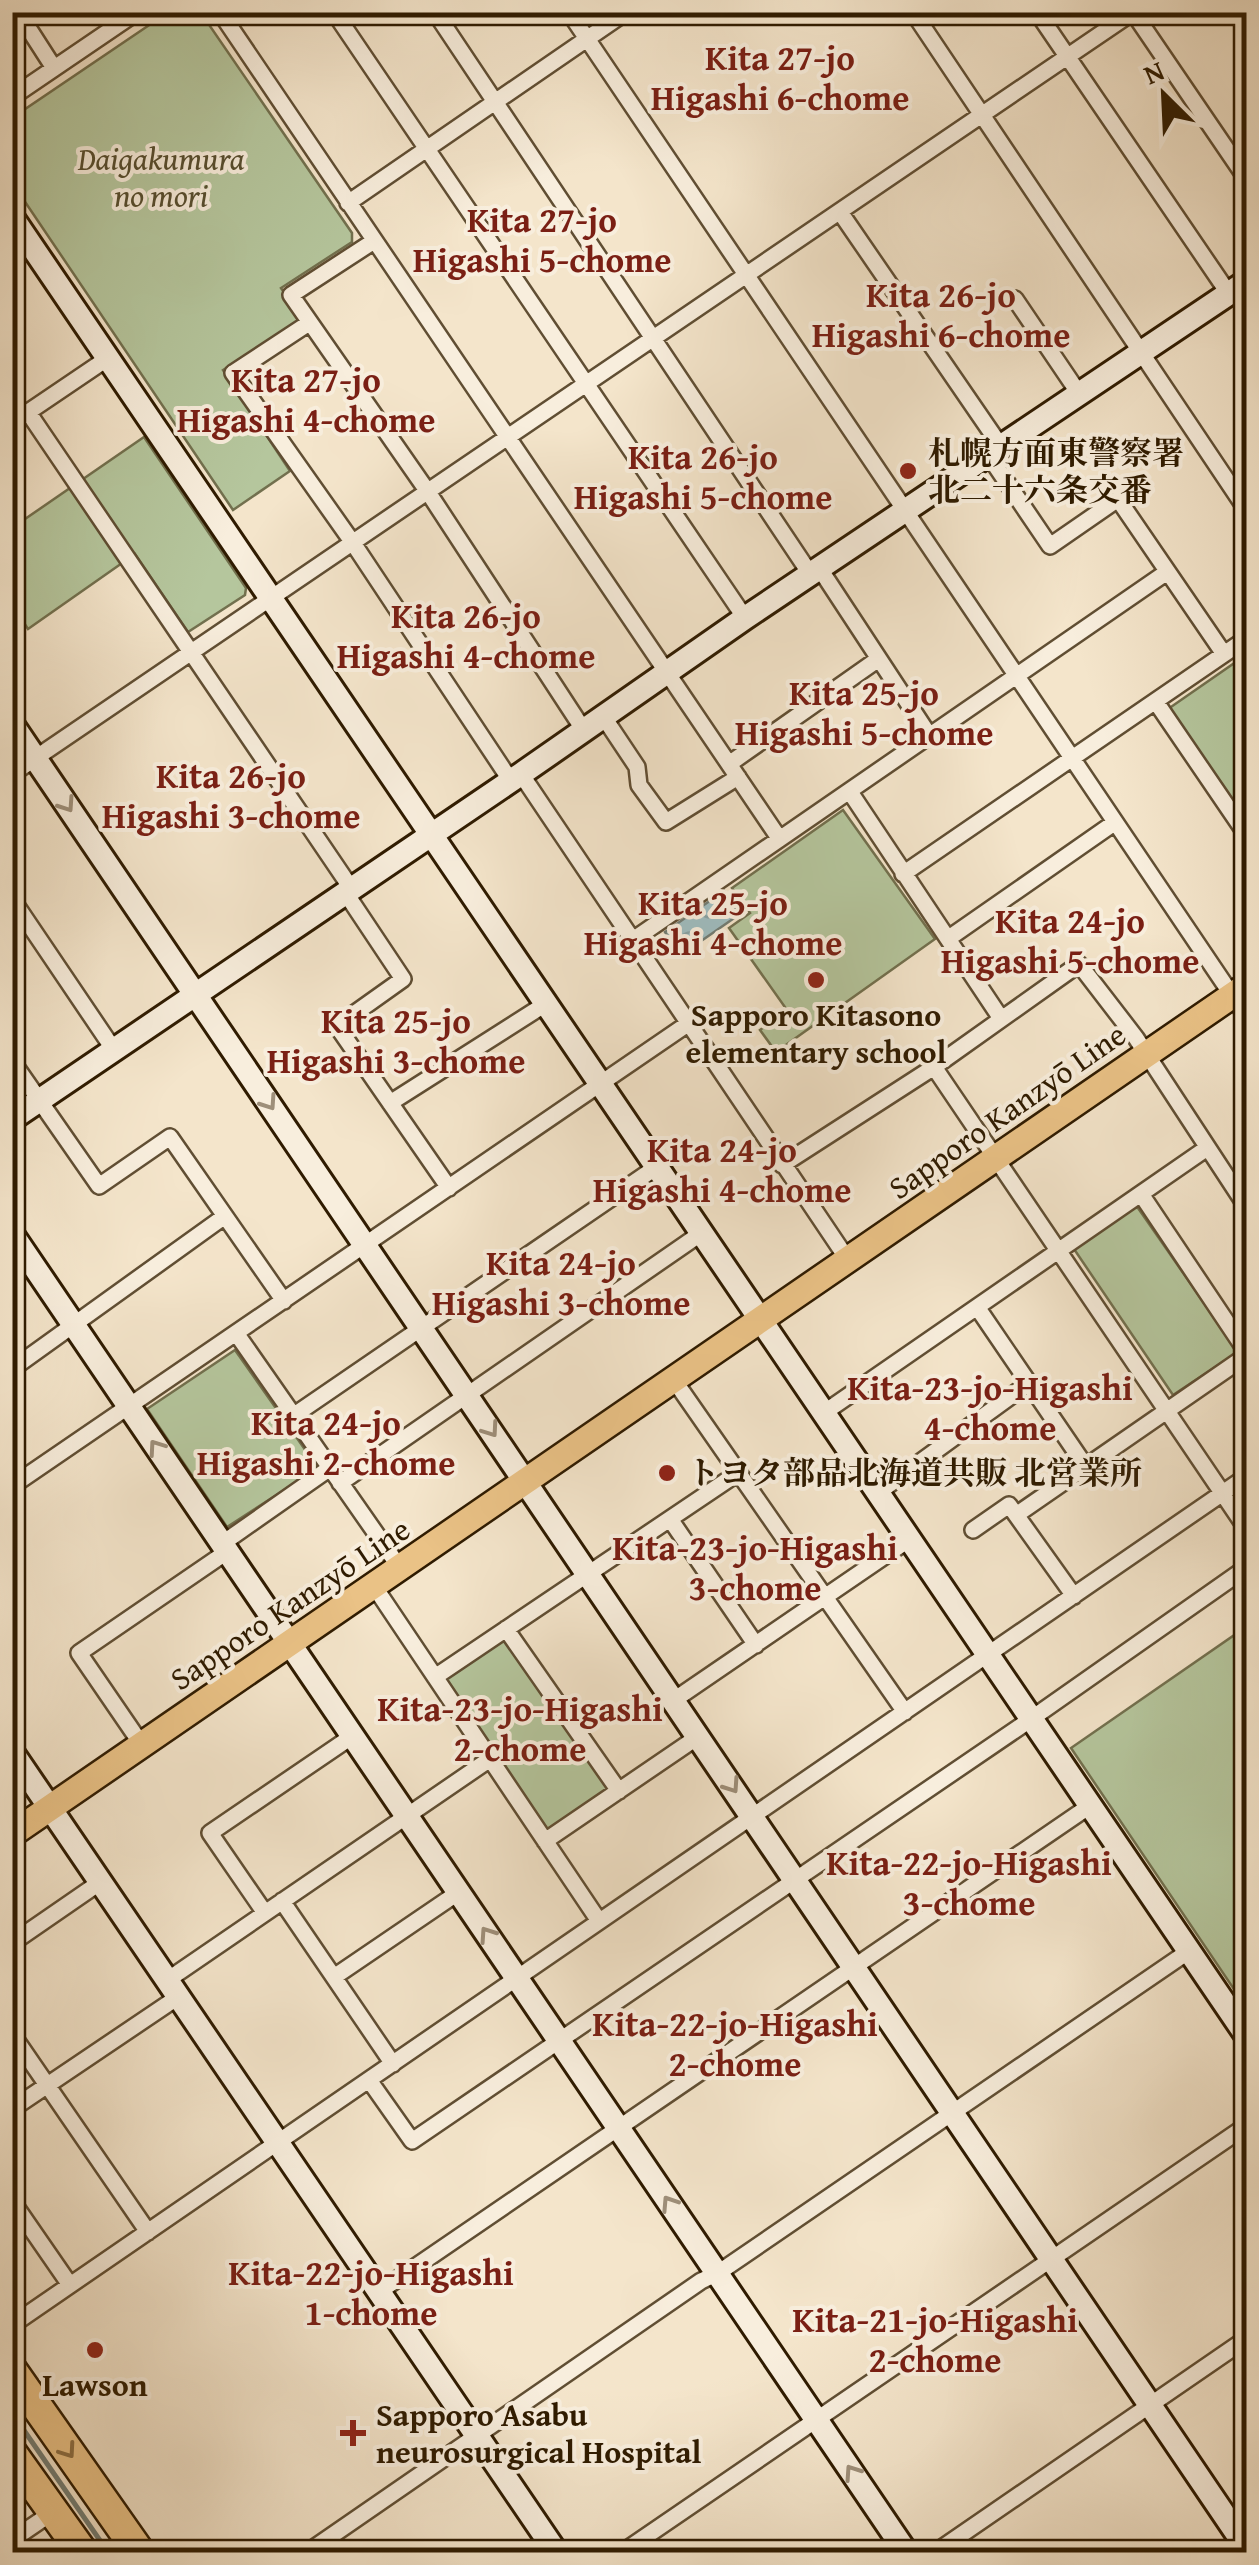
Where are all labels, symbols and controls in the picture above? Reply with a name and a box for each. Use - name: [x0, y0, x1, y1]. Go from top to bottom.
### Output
- district label: Kita 27-jo Higashi 6-chome: [651, 32, 909, 123]
- north arrow: [1114, 45, 1214, 145]
- text: N: [1137, 49, 1171, 94]
- park label: Daigakumura no mori: [77, 135, 245, 219]
- district label: Kita 27-jo Higashi 5-chome: [413, 194, 671, 285]
- district label: Kita 26-jo Higashi 6-chome: [812, 269, 1070, 360]
- district label: Kita 27-jo Higashi 4-chome: [177, 354, 435, 445]
- place label: 札幌方面東警察署 北二十六条交番: [928, 429, 1184, 513]
- district label: Kita 26-jo Higashi 5-chome: [574, 431, 832, 522]
- marker: 札幌方面東警察署 北二十六条交番: [897, 460, 919, 482]
- district label: Kita 26-jo Higashi 4-chome: [337, 590, 595, 681]
- district label: Kita 25-jo Higashi 5-chome: [735, 667, 993, 758]
- district label: Kita 26-jo Higashi 3-chome: [102, 750, 360, 841]
- one-way arrow: [55, 794, 73, 813]
- district label: Kita 25-jo Higashi 4-chome: [584, 877, 842, 968]
- district label: Kita 24-jo Higashi 5-chome: [941, 895, 1199, 986]
- marker: Sapporo Kitasono elementary school: [805, 969, 827, 991]
- place label: Sapporo Kitasono elementary school: [686, 991, 947, 1075]
- district label: Kita 25-jo Higashi 3-chome: [267, 995, 525, 1086]
- street label: Sapporo Kanzyō Line: [878, 1011, 1135, 1210]
- one-way arrow: [257, 1092, 275, 1111]
- district label: Kita 24-jo Higashi 4-chome: [593, 1124, 851, 1215]
- district label: Kita 24-jo Higashi 3-chome: [432, 1237, 690, 1328]
- district label: Kita-23-jo-Higashi 4-chome: [847, 1362, 1133, 1453]
- district label: Kita 24-jo Higashi 2-chome: [197, 1397, 455, 1488]
- one-way arrow: [479, 1418, 497, 1437]
- one-way arrow: [150, 1440, 169, 1458]
- place label: トヨタ部品北海道共販 北営業所: [687, 1449, 1142, 1496]
- marker: トヨタ部品北海道共販 北営業所: [656, 1462, 678, 1484]
- street label: Sapporo Kanzyō Line: [160, 1506, 419, 1702]
- district label: Kita-23-jo-Higashi 3-chome: [612, 1522, 898, 1613]
- district label: Kita-23-jo-Higashi 2-chome: [377, 1683, 663, 1774]
- one-way arrow: [720, 1775, 739, 1793]
- district label: Kita-22-jo-Higashi 3-chome: [826, 1837, 1112, 1928]
- one-way arrow: [481, 1926, 499, 1945]
- district label: Kita-22-jo-Higashi 2-chome: [592, 1998, 878, 2089]
- one-way arrow: [663, 2195, 682, 2213]
- district label: Kita-22-jo-Higashi 1-chome: [228, 2247, 514, 2338]
- district label: Kita-21-jo-Higashi 2-chome: [792, 2294, 1078, 2385]
- marker: Lawson: [84, 2339, 106, 2361]
- place label: Lawson: [42, 2361, 148, 2408]
- place label: Sapporo Asabu neurosurgical Hospital: [376, 2391, 702, 2475]
- marker: Sapporo Asabu neurosurgical Hospital: [340, 2420, 366, 2446]
- one-way arrow: [56, 2440, 74, 2458]
- one-way arrow: [845, 2464, 864, 2482]

